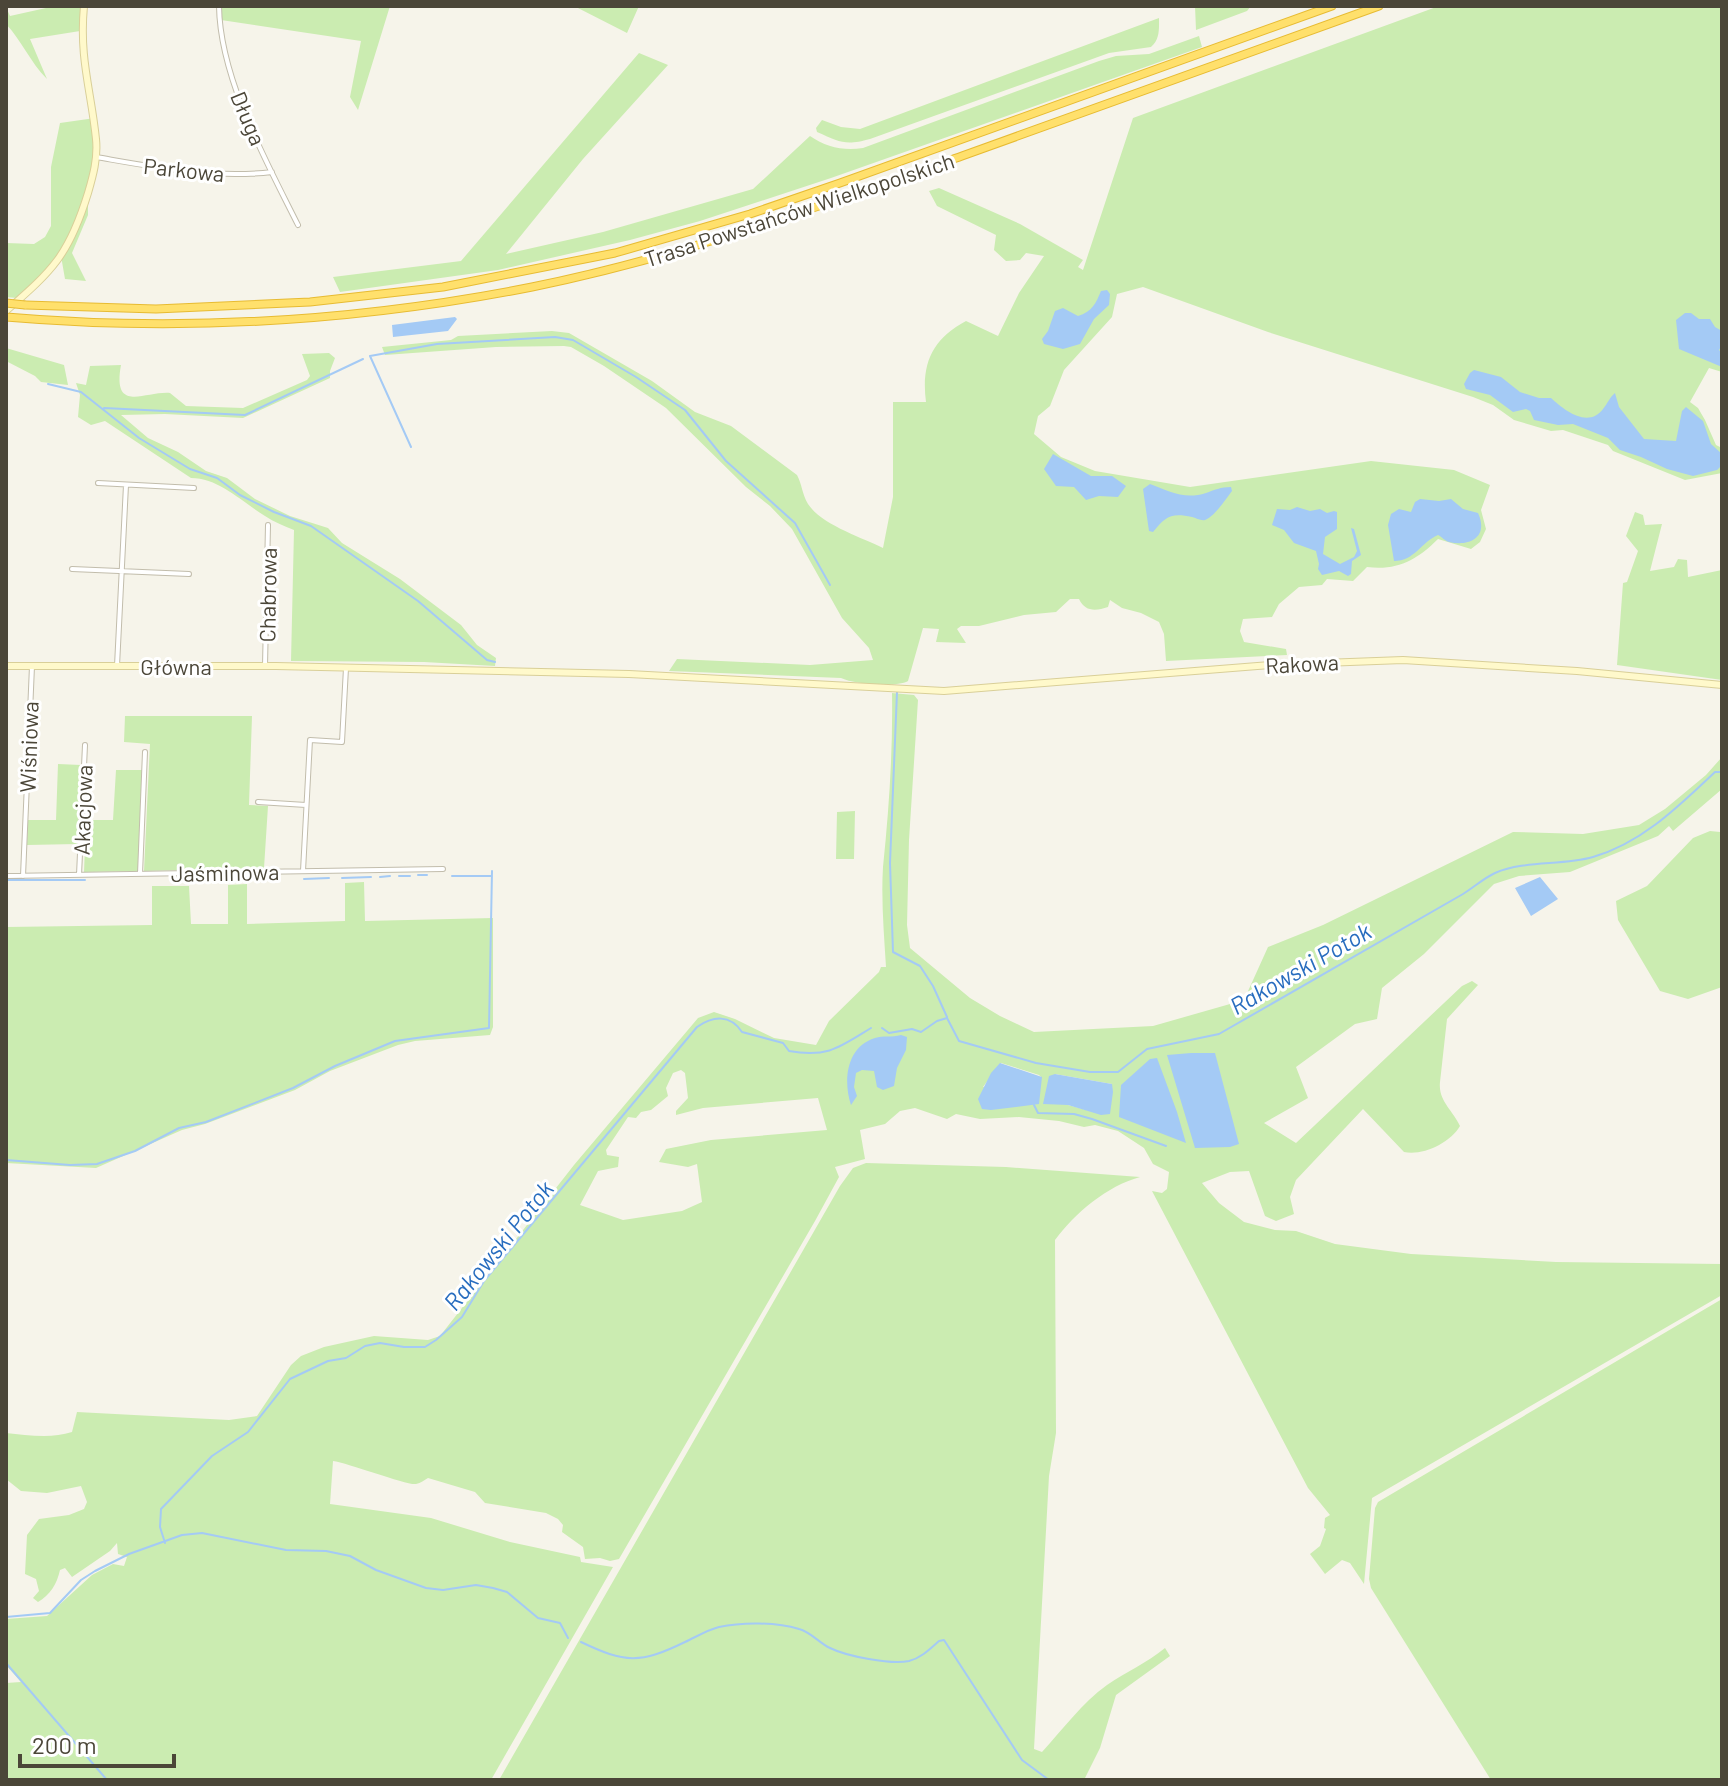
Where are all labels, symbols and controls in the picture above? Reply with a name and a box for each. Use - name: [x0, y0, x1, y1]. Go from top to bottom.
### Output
- street label: Długa: [226, 87, 272, 149]
- street label: Trasa Powstańców Wielkopolskich: [641, 146, 957, 272]
- street label: Parkowa: [142, 152, 226, 186]
- street label: Chabrowa: [253, 547, 281, 643]
- street label: Rakowa: [1265, 648, 1339, 678]
- street label: Główna: [140, 653, 212, 679]
- street label: Wiśniowa: [13, 701, 43, 793]
- street label: Akacjowa: [67, 764, 97, 856]
- street label: Jaśminowa: [171, 858, 279, 886]
- water label: Rakowski Potok: [1224, 916, 1376, 1020]
- water label: Rakowski Potok: [437, 1174, 559, 1316]
- scale bar: [20, 1718, 174, 1768]
- text: 200 m: [32, 1730, 97, 1759]

